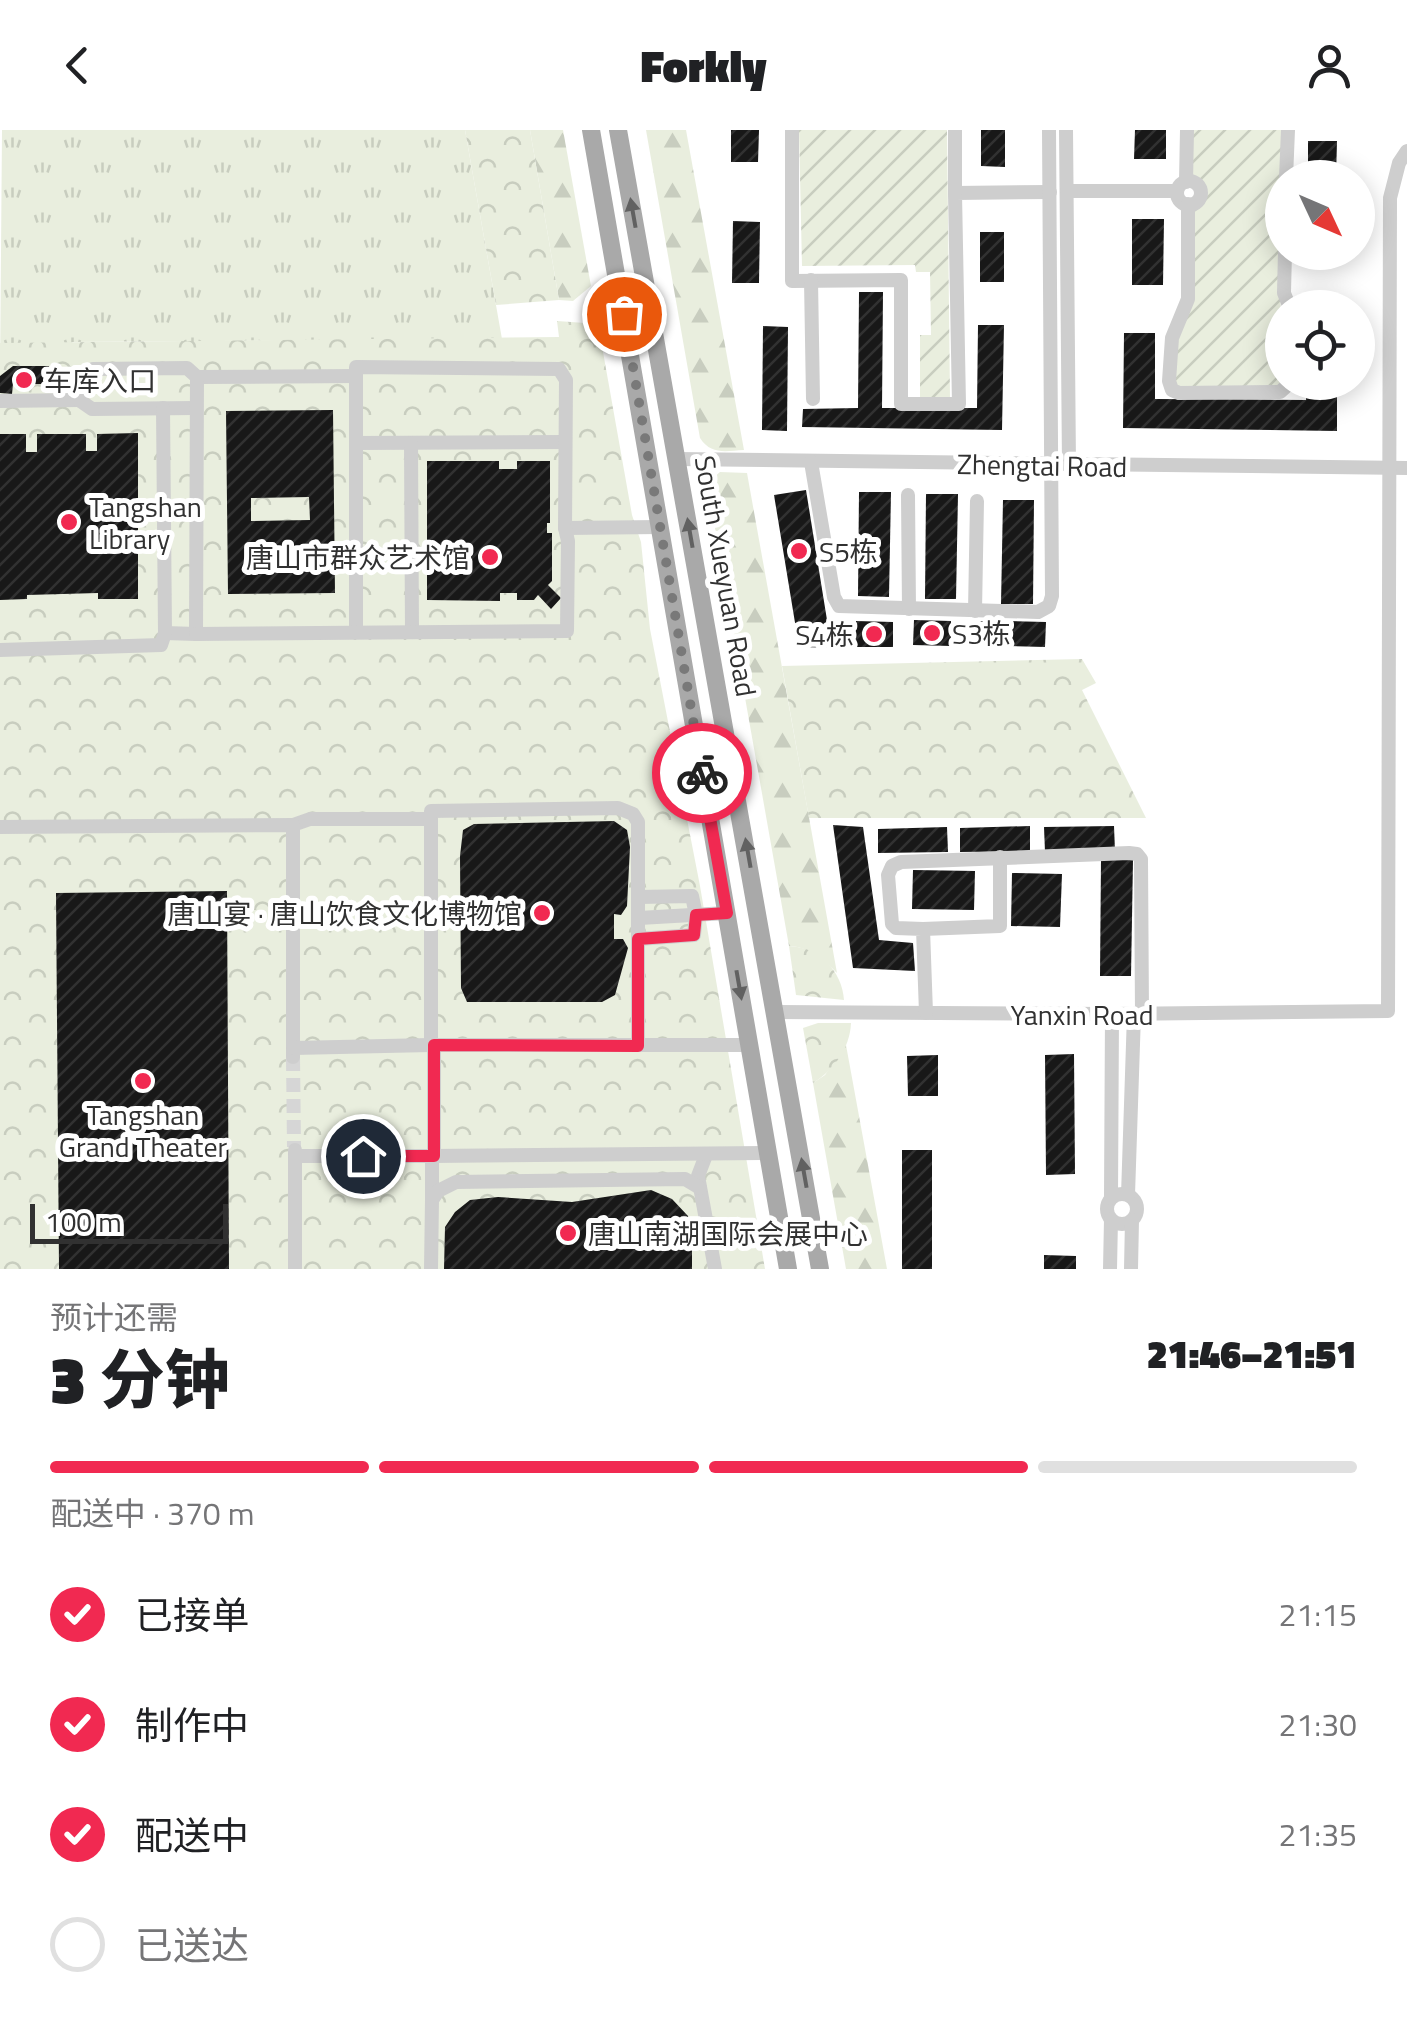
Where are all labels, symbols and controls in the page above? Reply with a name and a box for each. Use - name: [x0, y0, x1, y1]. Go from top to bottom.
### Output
- text: Forkly: [640, 31, 767, 99]
- icon: back: [50, 38, 105, 93]
- icon: person: [1302, 38, 1357, 93]
- north arrow: [1265, 160, 1375, 270]
- map controls: [1265, 160, 1375, 400]
- one-way arrow: [625, 197, 640, 228]
- pin: [582, 272, 667, 357]
- icon: bag: [597, 287, 652, 342]
- button: locate: [1265, 290, 1375, 400]
- place label: 车库入口: [44, 359, 156, 402]
- marker: 车库入口: [13, 369, 35, 391]
- street label: Zhengtai Road: [956, 442, 1128, 488]
- street label: South Xueyuan Road: [684, 452, 768, 700]
- place label: Tangshan Library: [89, 485, 202, 560]
- marker: Tangshan Library: [58, 511, 80, 533]
- one-way arrow: [682, 517, 697, 548]
- place label: S5栋: [819, 530, 878, 573]
- place label: 唐山市群众艺术馆: [246, 536, 470, 579]
- marker: S5栋: [788, 540, 810, 562]
- marker: 唐山市群众艺术馆: [479, 546, 501, 568]
- place label: S3栋: [952, 612, 1011, 655]
- place label: S4栋: [795, 613, 854, 656]
- marker: S3栋: [921, 622, 943, 644]
- marker: S4栋: [863, 623, 885, 645]
- courier: [652, 723, 752, 823]
- icon: bike: [675, 746, 730, 801]
- one-way arrow: [739, 837, 755, 868]
- place label: 唐山宴 · 唐山饮食文化博物馆: [168, 892, 522, 935]
- marker: 唐山宴 · 唐山饮食文化博物馆: [531, 902, 553, 924]
- one-way arrow: [732, 969, 747, 1001]
- street label: Yanxin Road: [1011, 993, 1153, 1036]
- marker: Tangshan Grand Theater: [132, 1070, 154, 1092]
- place label: Tangshan Grand Theater: [59, 1093, 228, 1168]
- pin: [321, 1114, 406, 1199]
- icon: home: [336, 1129, 391, 1184]
- one-way arrow: [796, 1157, 811, 1188]
- scale bar: [30, 1199, 228, 1244]
- text: 100 m: [45, 1200, 122, 1243]
- place label: 唐山南湖国际会展中心: [588, 1212, 868, 1255]
- marker: 唐山南湖国际会展中心: [557, 1222, 579, 1244]
- text: 预计还需: [50, 1293, 178, 1341]
- text: 21:46–21:51: [1147, 1325, 1357, 1383]
- text: 3 分钟: [50, 1329, 230, 1428]
- text: 配送中 · 370 m: [50, 1489, 255, 1537]
- text: 已接单: [135, 1586, 249, 1644]
- icon: check: [50, 1587, 105, 1642]
- text: 21:15: [1278, 1590, 1357, 1638]
- text: 制作中: [135, 1696, 249, 1754]
- icon: check: [50, 1697, 105, 1752]
- text: 21:30: [1278, 1700, 1357, 1748]
- text: 配送中: [135, 1806, 249, 1864]
- icon: check: [50, 1807, 105, 1862]
- text: 21:35: [1278, 1810, 1357, 1858]
- text: 已送达: [135, 1916, 249, 1974]

